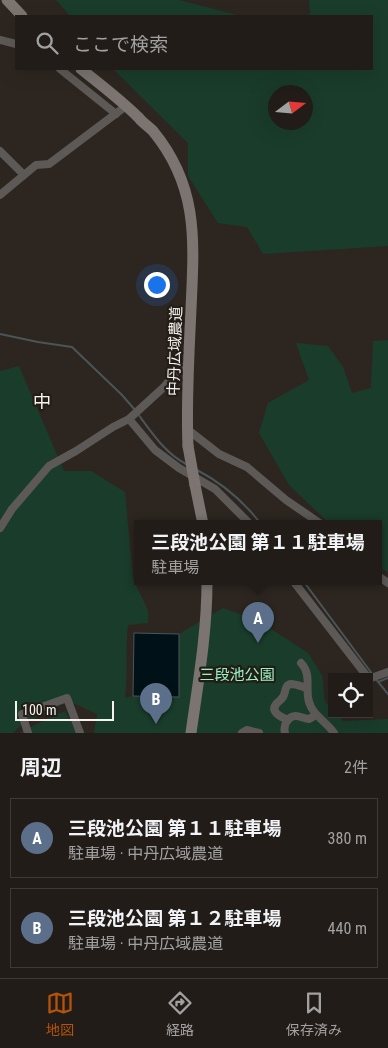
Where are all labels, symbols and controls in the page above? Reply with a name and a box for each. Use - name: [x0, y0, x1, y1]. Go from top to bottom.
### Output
- search box: [15, 15, 373, 70]
- icon: search: [33, 29, 61, 57]
- text: ここで検索: [73, 33, 168, 56]
- north arrow: [268, 85, 313, 130]
- your location: [144, 272, 170, 298]
- street label: 中丹広域農道: [164, 306, 186, 396]
- district label: 中: [33, 391, 51, 412]
- popup: [134, 520, 382, 585]
- text: 三段池公園 第１１駐車場: [151, 531, 365, 554]
- text: 駐車場: [151, 558, 199, 577]
- pin: A: [242, 602, 274, 643]
- park label: 三段池公園: [199, 666, 275, 684]
- map controls: [328, 673, 373, 718]
- button: locate: [328, 673, 373, 718]
- pin: B: [140, 683, 172, 724]
- scale bar: [15, 698, 114, 721]
- text: 100 m: [22, 702, 57, 718]
- text: 周辺: [20, 756, 62, 780]
- text: 2件: [344, 758, 368, 777]
- text: 三段池公園 第１１駐車場: [68, 817, 281, 840]
- text: A: [32, 829, 42, 848]
- text: 380 m: [328, 829, 367, 848]
- text: 駐車場 · 中丹広域農道: [68, 844, 223, 863]
- text: 三段池公園 第１２駐車場: [68, 907, 281, 930]
- text: B: [33, 919, 41, 938]
- text: 440 m: [328, 919, 367, 938]
- text: 駐車場 · 中丹広域農道: [68, 934, 223, 953]
- tab: 地図: [46, 989, 74, 1039]
- tab: 経路: [166, 989, 194, 1039]
- tab: 保存済み: [286, 989, 342, 1039]

